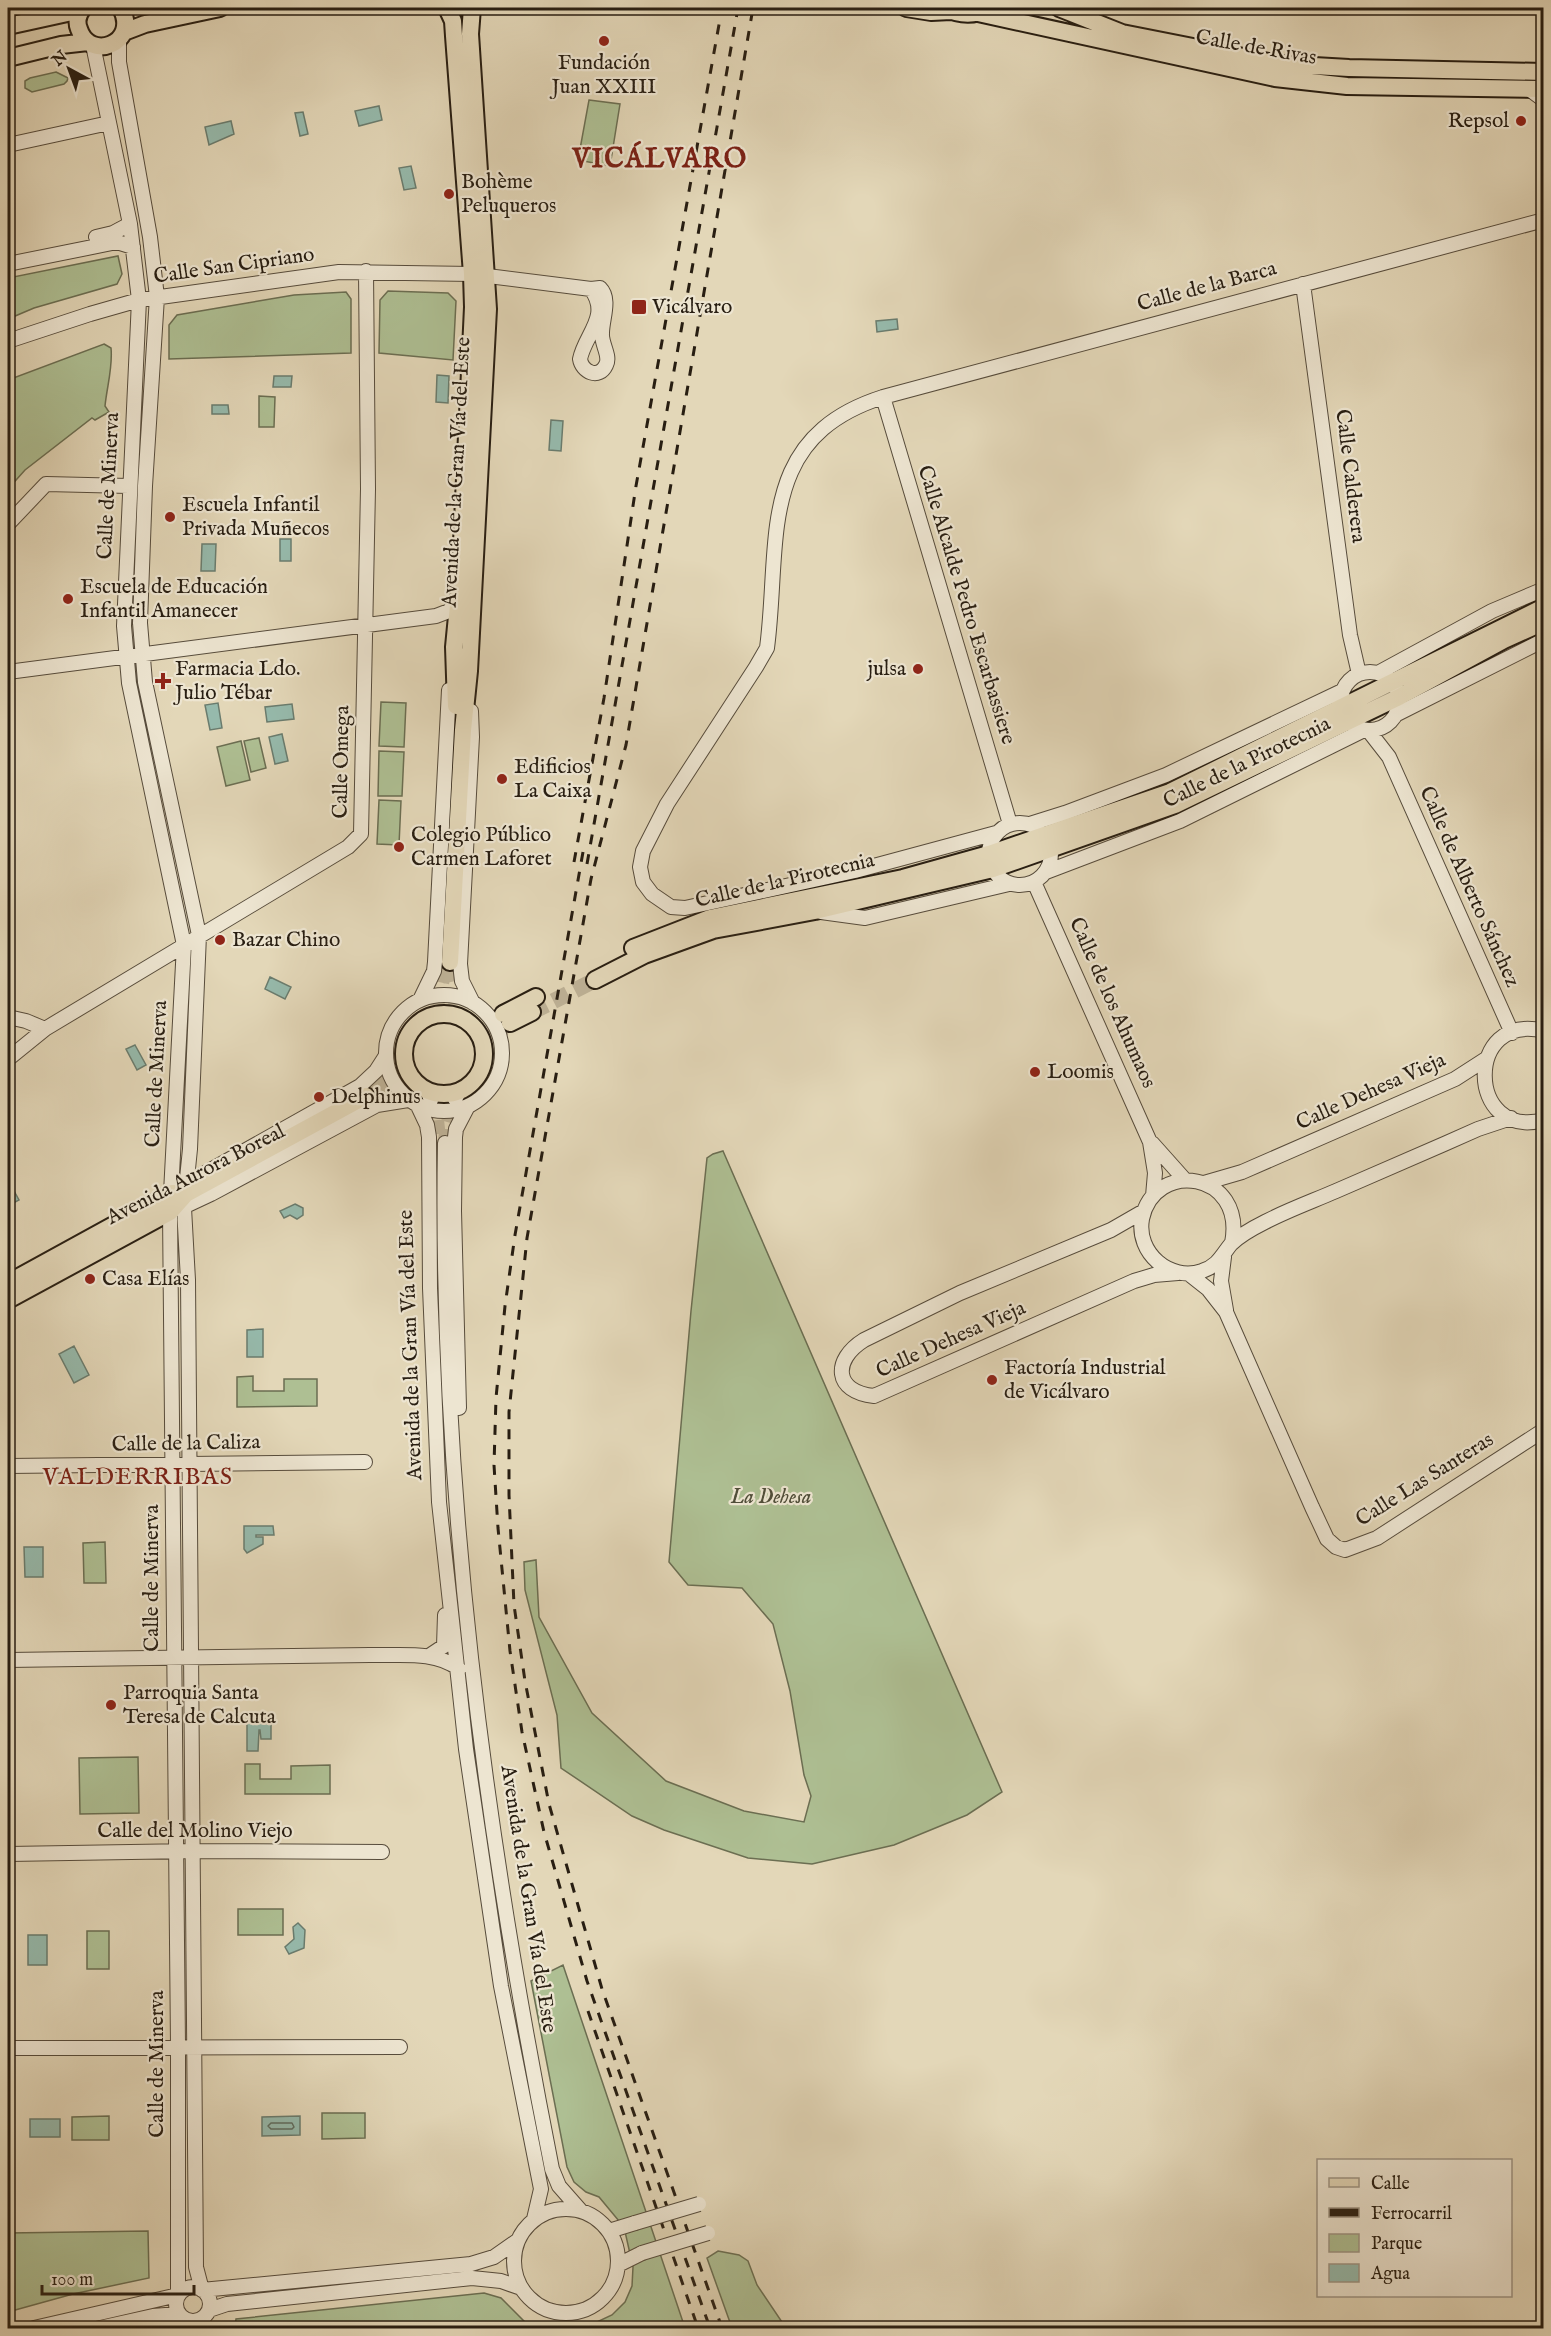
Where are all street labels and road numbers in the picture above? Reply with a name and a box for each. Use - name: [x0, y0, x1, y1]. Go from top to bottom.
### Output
- street label: Calle de Rivas: [1193, 24, 1319, 72]
- street label: Calle San Cipriano: [152, 241, 316, 291]
- street label: Calle de la Barca: [1134, 255, 1281, 319]
- street label: Avenida de la Gran Vía del Este: [436, 336, 478, 609]
- street label: Calle Calderera: [1328, 408, 1372, 545]
- street label: Calle de Minerva: [92, 411, 126, 560]
- street label: Calle Alcalde Pedro Escarbassiere: [911, 462, 1021, 748]
- street label: Calle Omega: [328, 704, 357, 819]
- street label: Calle de la Pirotecnia: [1159, 710, 1336, 815]
- street label: Calle de Alberto Sánchez: [1412, 782, 1526, 992]
- street label: Calle de la Pirotecnia: [693, 847, 878, 915]
- street label: Calle de los Ahumaos: [1062, 913, 1162, 1093]
- street label: Calle de Minerva: [140, 999, 174, 1148]
- street label: Calle Dehesa Vieja: [1292, 1047, 1451, 1137]
- street label: Avenida Aurora Boreal: [101, 1118, 290, 1232]
- street label: Avenida de la Gran Vía del Este: [393, 1209, 429, 1482]
- street label: Calle Dehesa Vieja: [872, 1295, 1031, 1385]
- street label: Calle Las Santeras: [1351, 1427, 1499, 1533]
- street label: Calle de la Caliza: [111, 1429, 262, 1459]
- street label: Calle de Minerva: [139, 1503, 166, 1652]
- street label: Avenida de la Gran Vía del Este: [493, 1762, 563, 2035]
- street label: Calle del Molino Viejo: [97, 1818, 293, 1845]
- street label: Calle de Minerva: [144, 1989, 171, 2138]

